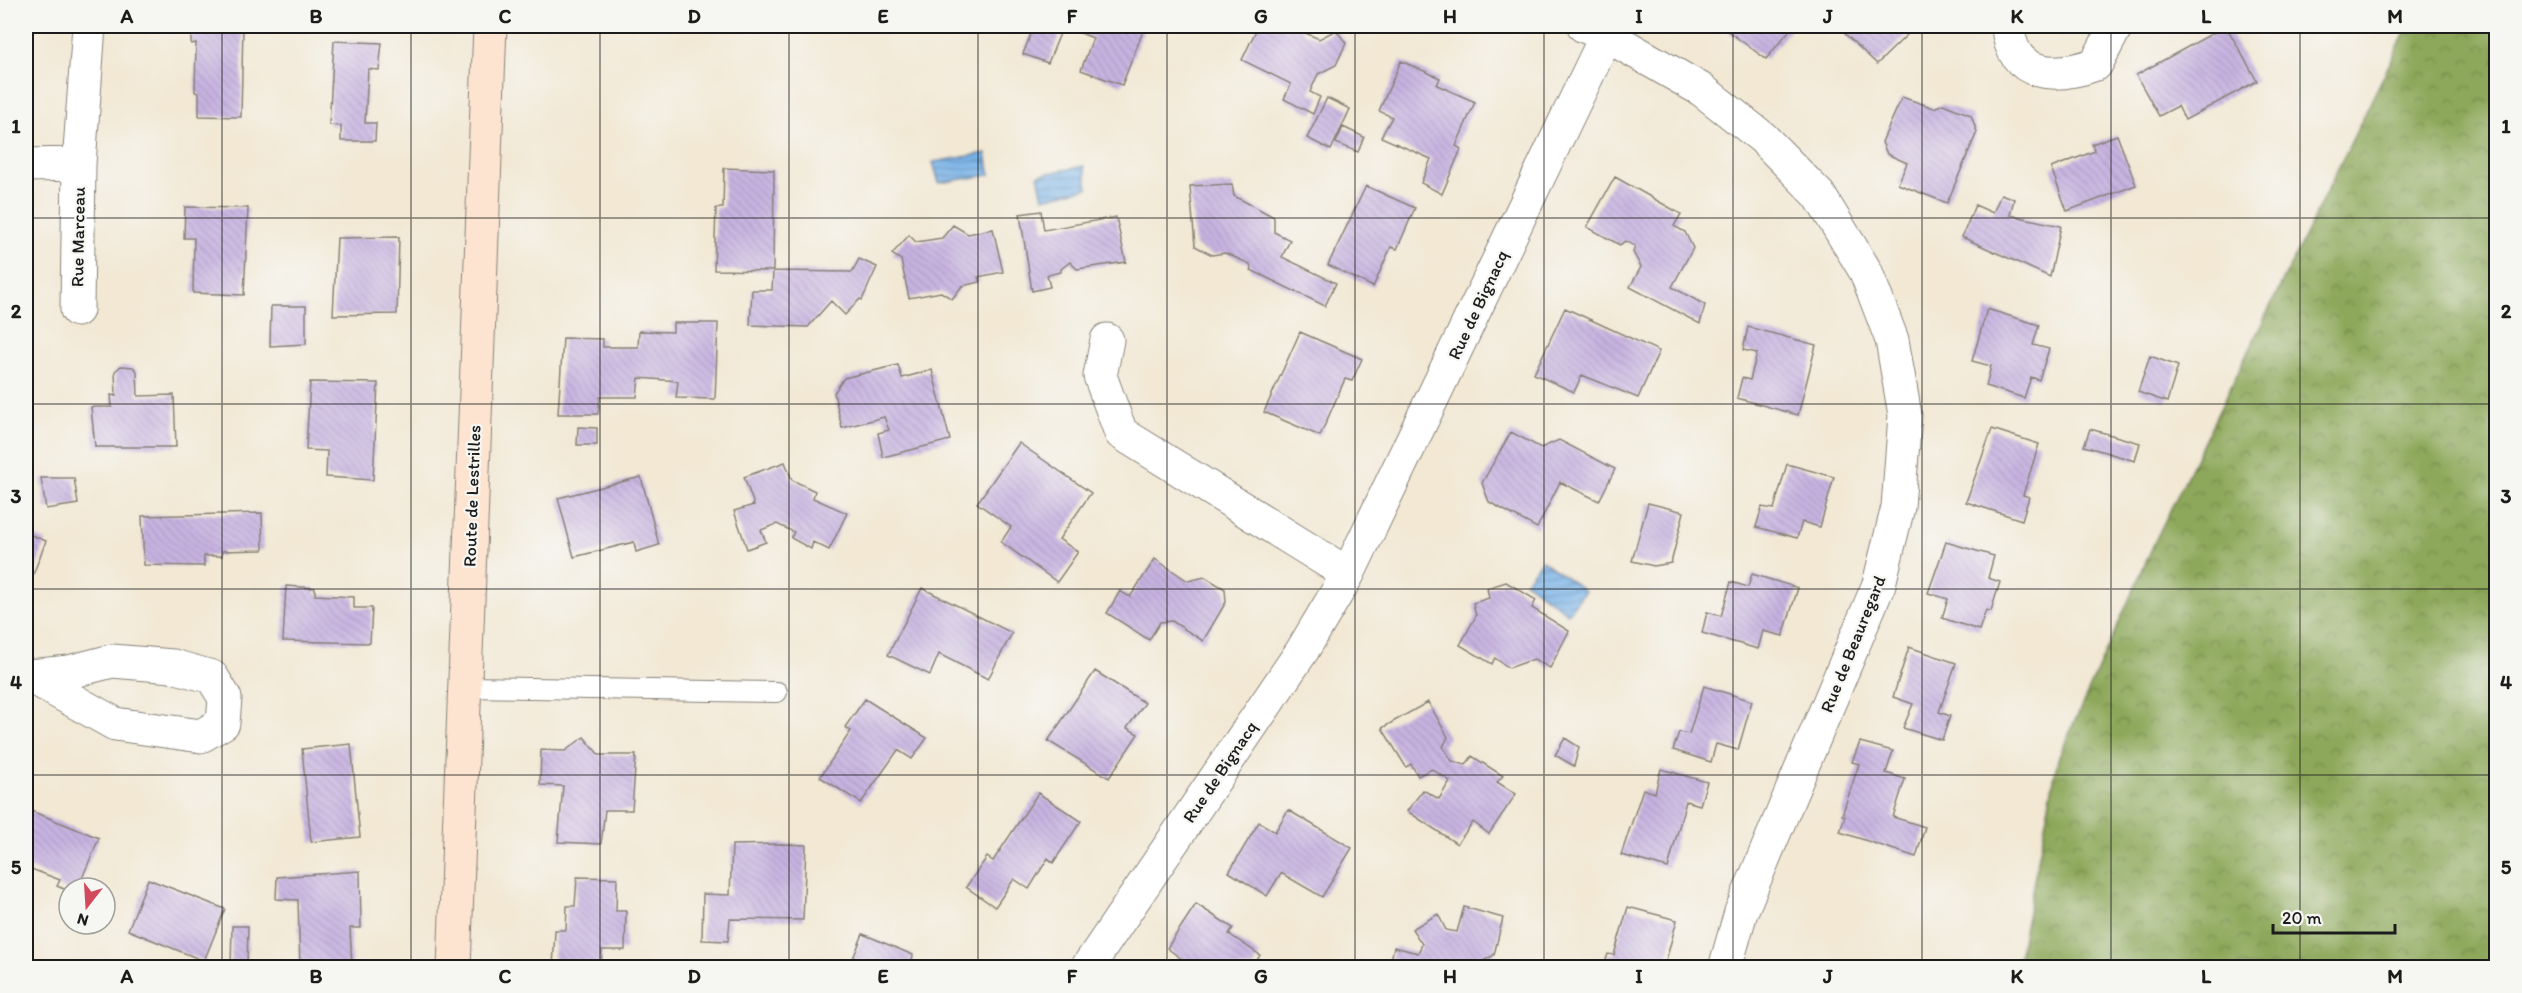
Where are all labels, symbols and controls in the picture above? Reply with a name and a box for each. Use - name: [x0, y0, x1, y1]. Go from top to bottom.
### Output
- text: A: [120, 4, 134, 28]
- text: B: [310, 4, 323, 28]
- text: C: [499, 4, 512, 28]
- text: D: [687, 4, 701, 28]
- text: E: [877, 4, 889, 28]
- text: F: [1067, 4, 1078, 28]
- text: G: [1254, 4, 1268, 28]
- text: H: [1443, 4, 1457, 28]
- text: I: [1635, 4, 1643, 28]
- text: J: [1822, 4, 1833, 28]
- text: K: [2011, 4, 2025, 28]
- text: L: [2201, 4, 2212, 28]
- text: M: [2387, 4, 2403, 28]
- text: 1: [11, 114, 21, 138]
- text: 1: [2501, 114, 2511, 138]
- street label: Rue Marceau: [66, 187, 90, 287]
- street label: Rue de Bignacq: [1443, 247, 1513, 363]
- text: 2: [11, 299, 22, 323]
- text: 2: [2501, 299, 2512, 323]
- street label: Route de Lestrilles: [459, 425, 485, 567]
- text: 3: [11, 484, 22, 508]
- text: 3: [2501, 484, 2512, 508]
- street label: Rue de Beauregard: [1815, 572, 1891, 716]
- text: 4: [10, 670, 22, 694]
- text: 4: [2500, 670, 2512, 694]
- street label: Rue de Bignacq: [1178, 717, 1262, 827]
- text: 5: [11, 855, 22, 879]
- text: 5: [2501, 855, 2512, 879]
- north arrow: [57, 876, 117, 936]
- scale bar: [2273, 897, 2394, 935]
- text: 20 m: [2282, 907, 2322, 929]
- text: N: [75, 909, 91, 931]
- text: A: [120, 964, 134, 988]
- text: B: [310, 964, 323, 988]
- text: C: [499, 964, 512, 988]
- text: D: [687, 964, 701, 988]
- text: E: [877, 964, 889, 988]
- text: F: [1067, 964, 1078, 988]
- text: G: [1254, 964, 1268, 988]
- text: H: [1443, 964, 1457, 988]
- text: I: [1635, 964, 1643, 988]
- text: J: [1822, 964, 1833, 988]
- text: K: [2011, 964, 2025, 988]
- text: L: [2201, 964, 2212, 988]
- text: M: [2387, 964, 2403, 988]

